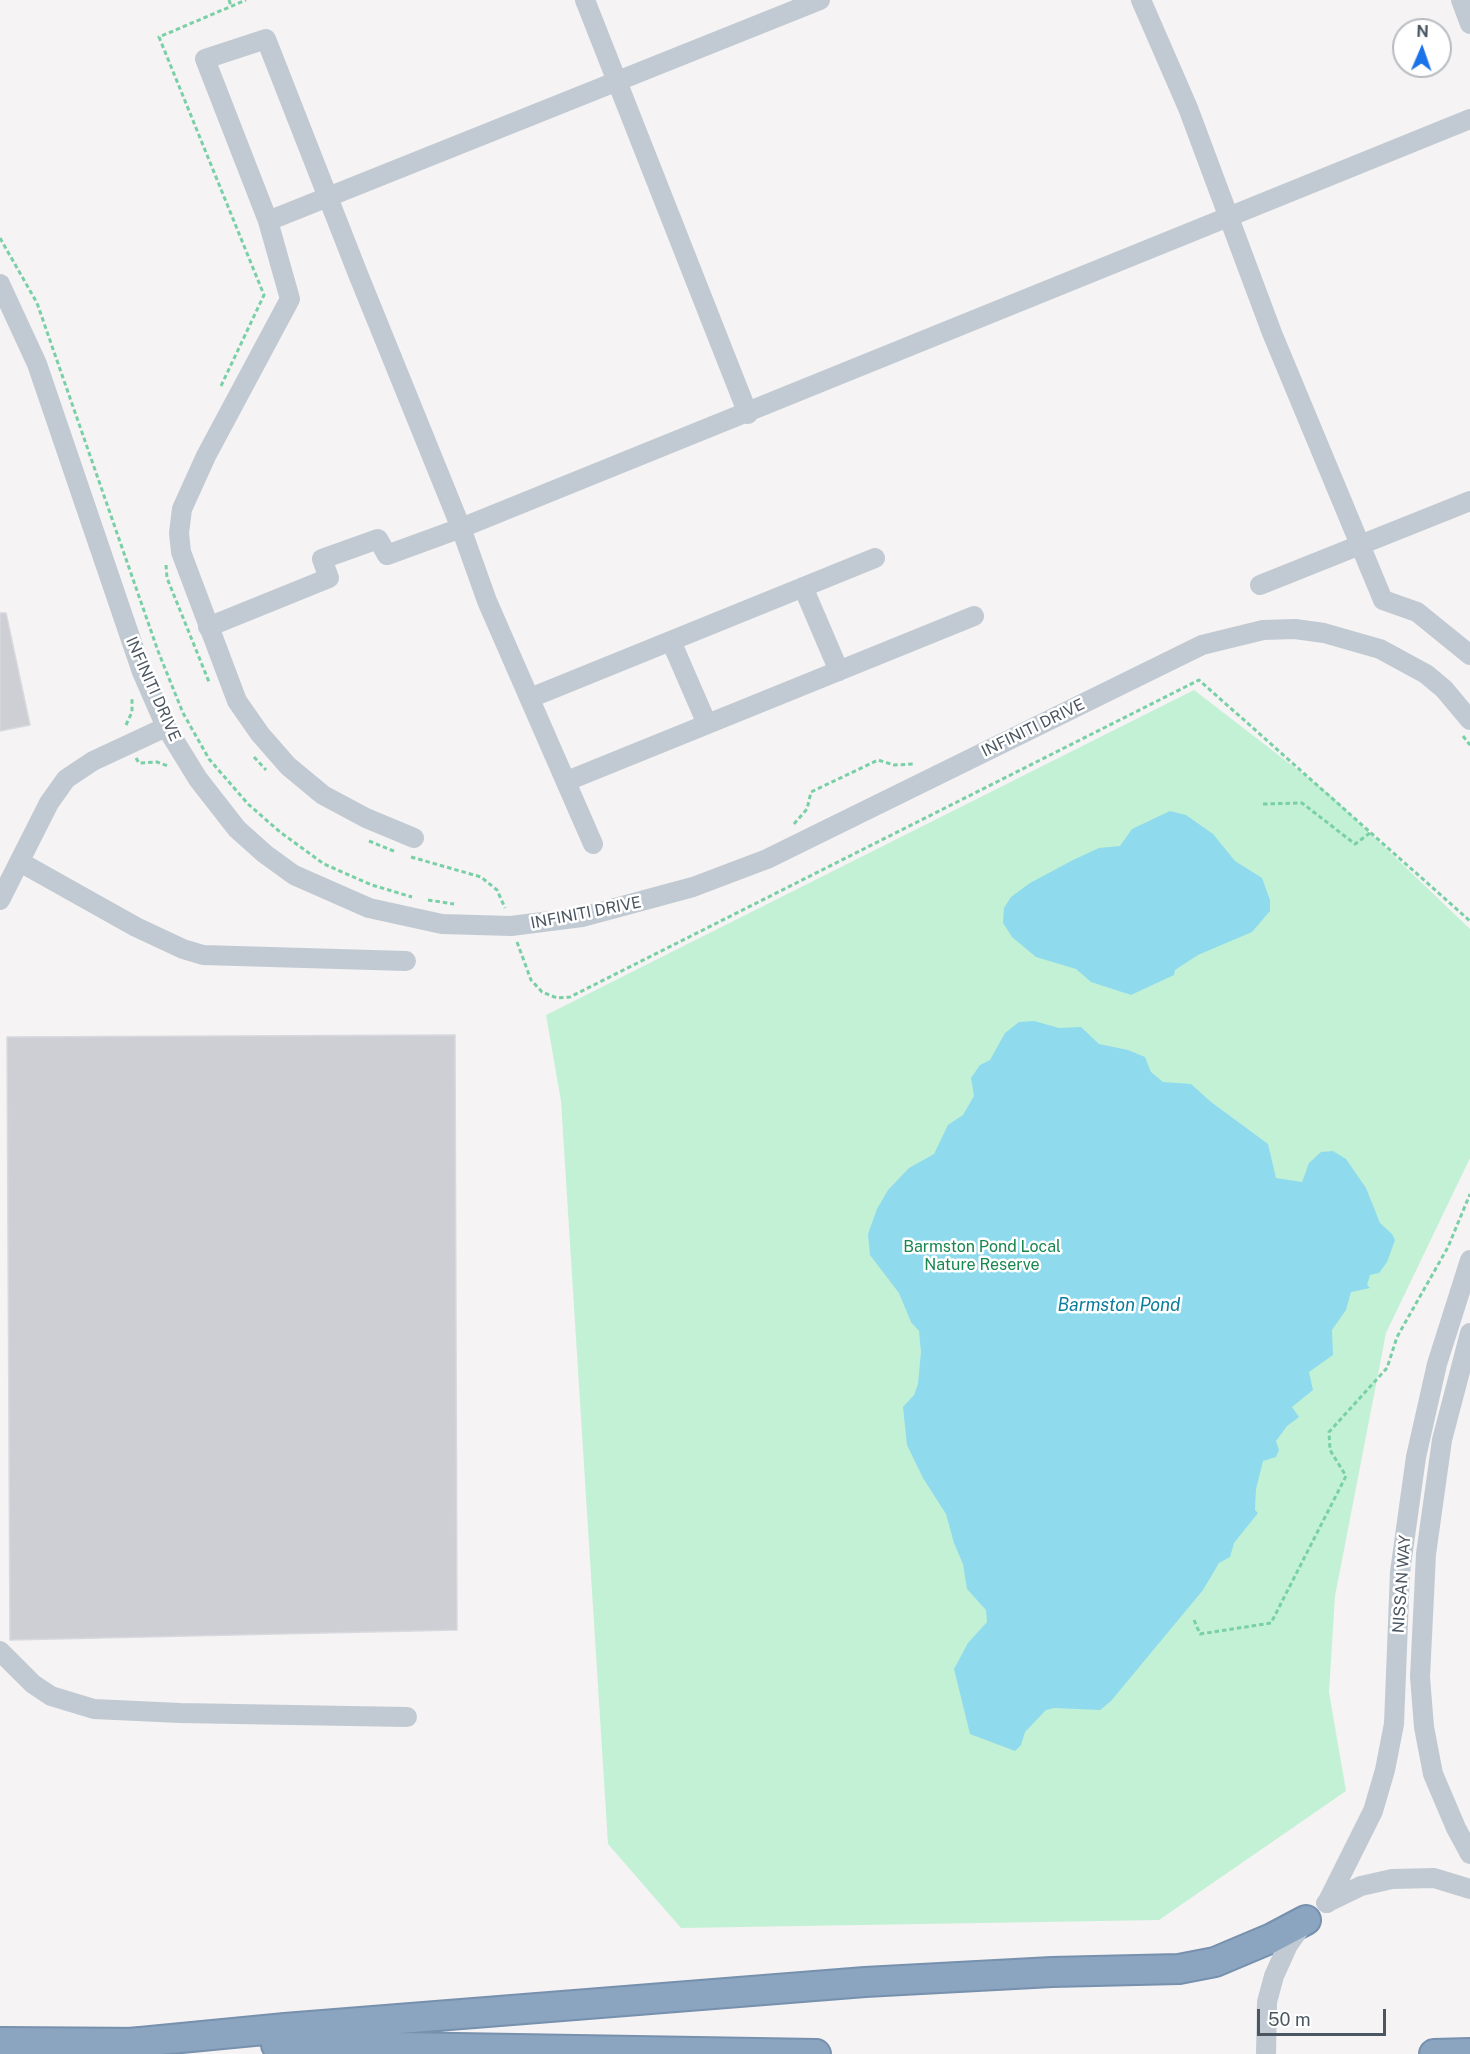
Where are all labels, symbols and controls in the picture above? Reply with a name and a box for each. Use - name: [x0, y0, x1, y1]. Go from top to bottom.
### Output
- north arrow: [1392, 18, 1452, 78]
- text: N: [1416, 22, 1429, 41]
- street label: INFINITI DRIVE: [121, 634, 185, 744]
- street label: INFINITI DRIVE: [978, 695, 1088, 761]
- street label: INFINITI DRIVE: [529, 893, 643, 933]
- park label: Barmston Pond Local Nature Reserve: [903, 1237, 1061, 1275]
- water label: Barmston Pond: [1057, 1294, 1181, 1316]
- street label: NISSAN WAY: [1389, 1534, 1415, 1634]
- scale bar: [1260, 1997, 1389, 2035]
- text: 50 m: [1268, 2009, 1311, 2030]

